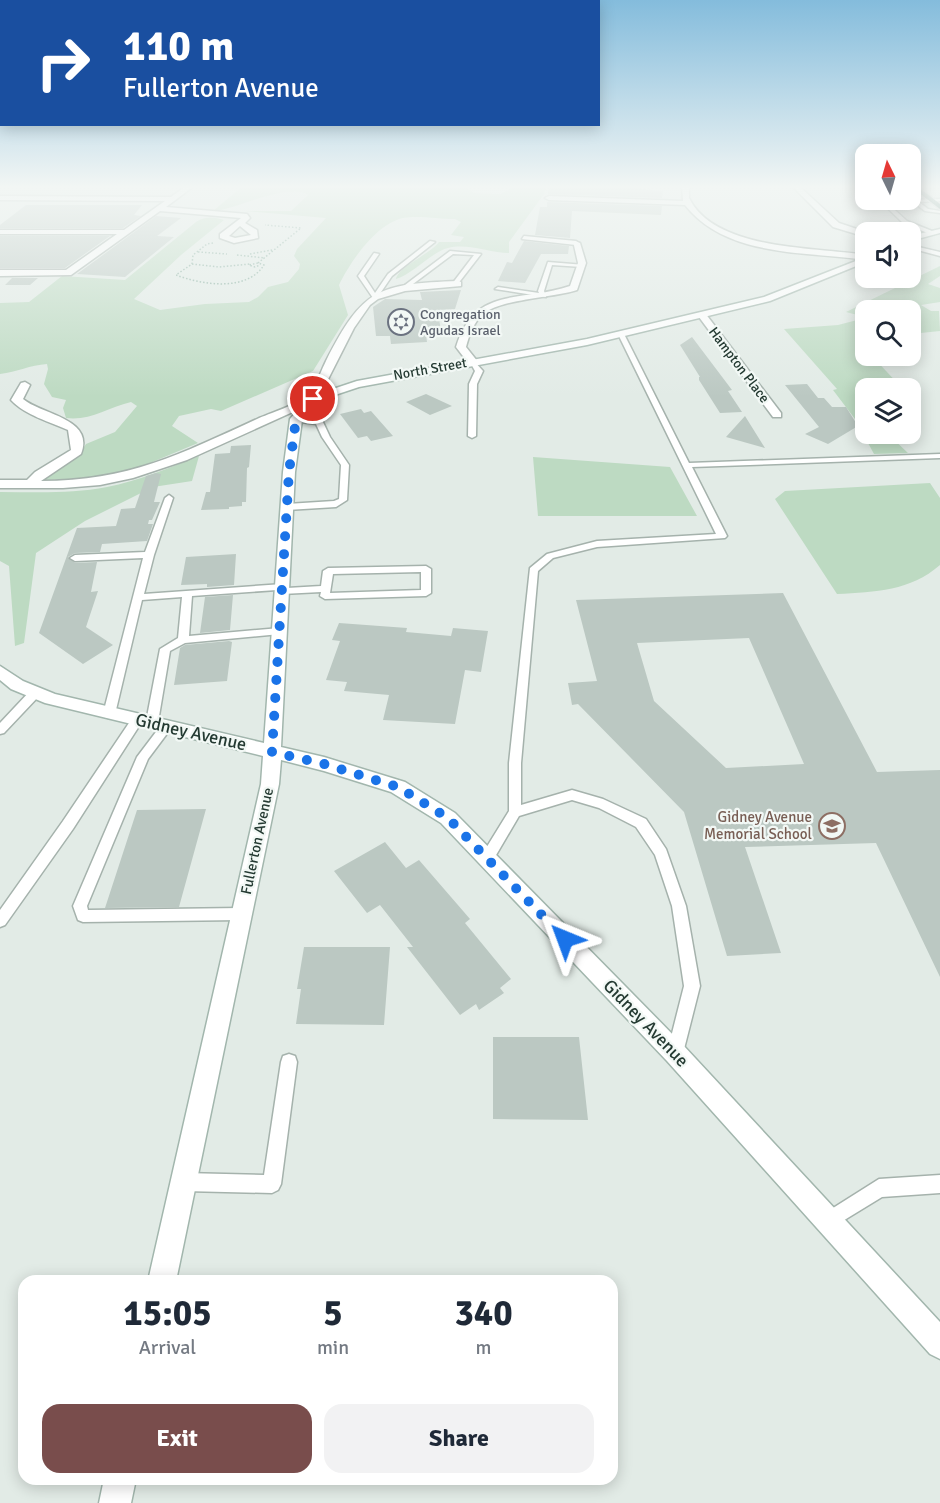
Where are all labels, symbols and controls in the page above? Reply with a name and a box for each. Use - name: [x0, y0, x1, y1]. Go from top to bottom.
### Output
- text: 110 m: [123, 21, 234, 72]
- icon: right: [24, 24, 102, 102]
- text: Fullerton Avenue: [123, 72, 319, 105]
- north arrow: [855, 144, 921, 210]
- map controls: [855, 144, 921, 444]
- button: sound: [855, 222, 921, 288]
- button: search: [855, 300, 921, 366]
- place label: Congregation Agudas Israel: [420, 306, 501, 339]
- synagogue icon: Congregation Agudas Israel: [386, 307, 416, 337]
- street label: Hampton Place: [705, 324, 773, 406]
- street label: North Street: [392, 354, 468, 384]
- pin: [287, 373, 338, 424]
- button: layers: [855, 378, 921, 444]
- icon: arrive: [296, 382, 329, 415]
- street label: Gidney Avenue: [133, 709, 249, 755]
- street label: Fullerton Avenue: [237, 786, 277, 896]
- place label: Gidney Avenue Memorial School: [704, 808, 812, 843]
- school or university icon: Gidney Avenue Memorial School: [817, 811, 847, 841]
- position arrow: [533, 907, 597, 971]
- street label: Gidney Avenue: [599, 975, 693, 1071]
- text: 15:05: [123, 1291, 212, 1336]
- text: 5: [323, 1291, 343, 1336]
- text: 340: [454, 1291, 513, 1336]
- text: Arrival: [139, 1335, 196, 1360]
- text: min: [317, 1335, 349, 1360]
- text: m: [476, 1335, 492, 1360]
- button: Exit: [42, 1404, 312, 1473]
- button: Share: [324, 1404, 594, 1473]

